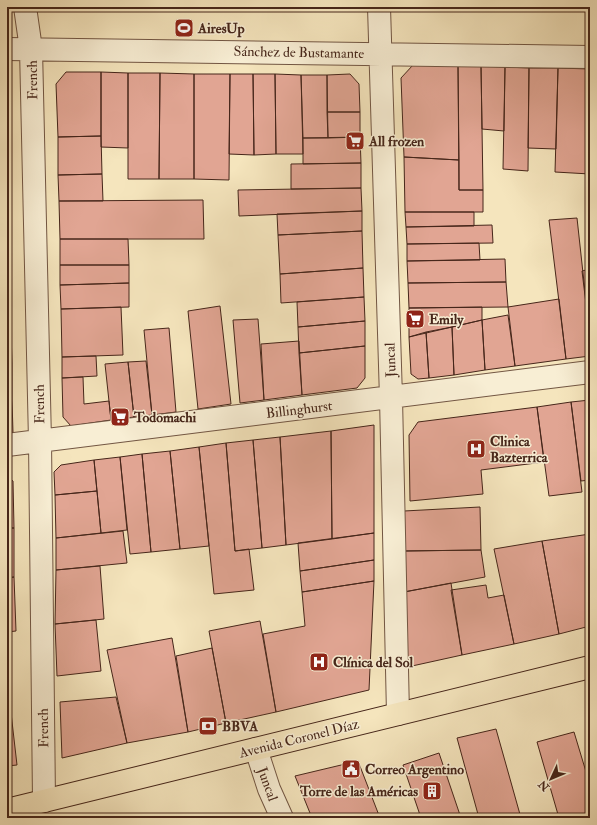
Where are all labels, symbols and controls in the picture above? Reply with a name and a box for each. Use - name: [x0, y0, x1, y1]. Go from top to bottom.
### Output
- sports icon: AiresUp: [173, 17, 195, 39]
- place label: AiresUp: [197, 20, 245, 38]
- street label: Sánchez de Bustamante: [234, 43, 365, 62]
- street label: French: [24, 59, 41, 100]
- supermarket icon: All frozen: [344, 130, 366, 152]
- place label: All frozen: [368, 133, 425, 150]
- supermarket icon: Emily: [404, 308, 426, 330]
- place label: Emily: [429, 311, 464, 329]
- street label: Juncal: [381, 342, 400, 379]
- street label: French: [31, 383, 48, 424]
- street label: Billinghurst: [265, 397, 334, 422]
- supermarket icon: Todomachi: [109, 406, 131, 428]
- place label: Todomachi: [133, 409, 197, 426]
- place label: Clinica Bazterrica: [490, 433, 549, 466]
- hospital icon: Clinica Bazterrica: [465, 438, 487, 460]
- hospital icon: Clínica del Sol: [308, 651, 330, 673]
- place label: Clínica del Sol: [333, 654, 414, 671]
- street label: French: [35, 707, 52, 748]
- bank icon: BBVA: [197, 715, 219, 737]
- street label: Avenida Coronel Díaz: [236, 715, 361, 762]
- place label: BBVA: [222, 718, 258, 735]
- public building icon: Correo Argentino: [340, 758, 362, 780]
- north arrow: [531, 759, 571, 799]
- place label: Correo Argentino: [365, 761, 464, 779]
- street label: Juncal: [253, 764, 282, 804]
- text: N: [535, 777, 553, 794]
- building icon: Torre de las Américas: [421, 780, 443, 802]
- place label: Torre de las Américas: [299, 783, 418, 800]

